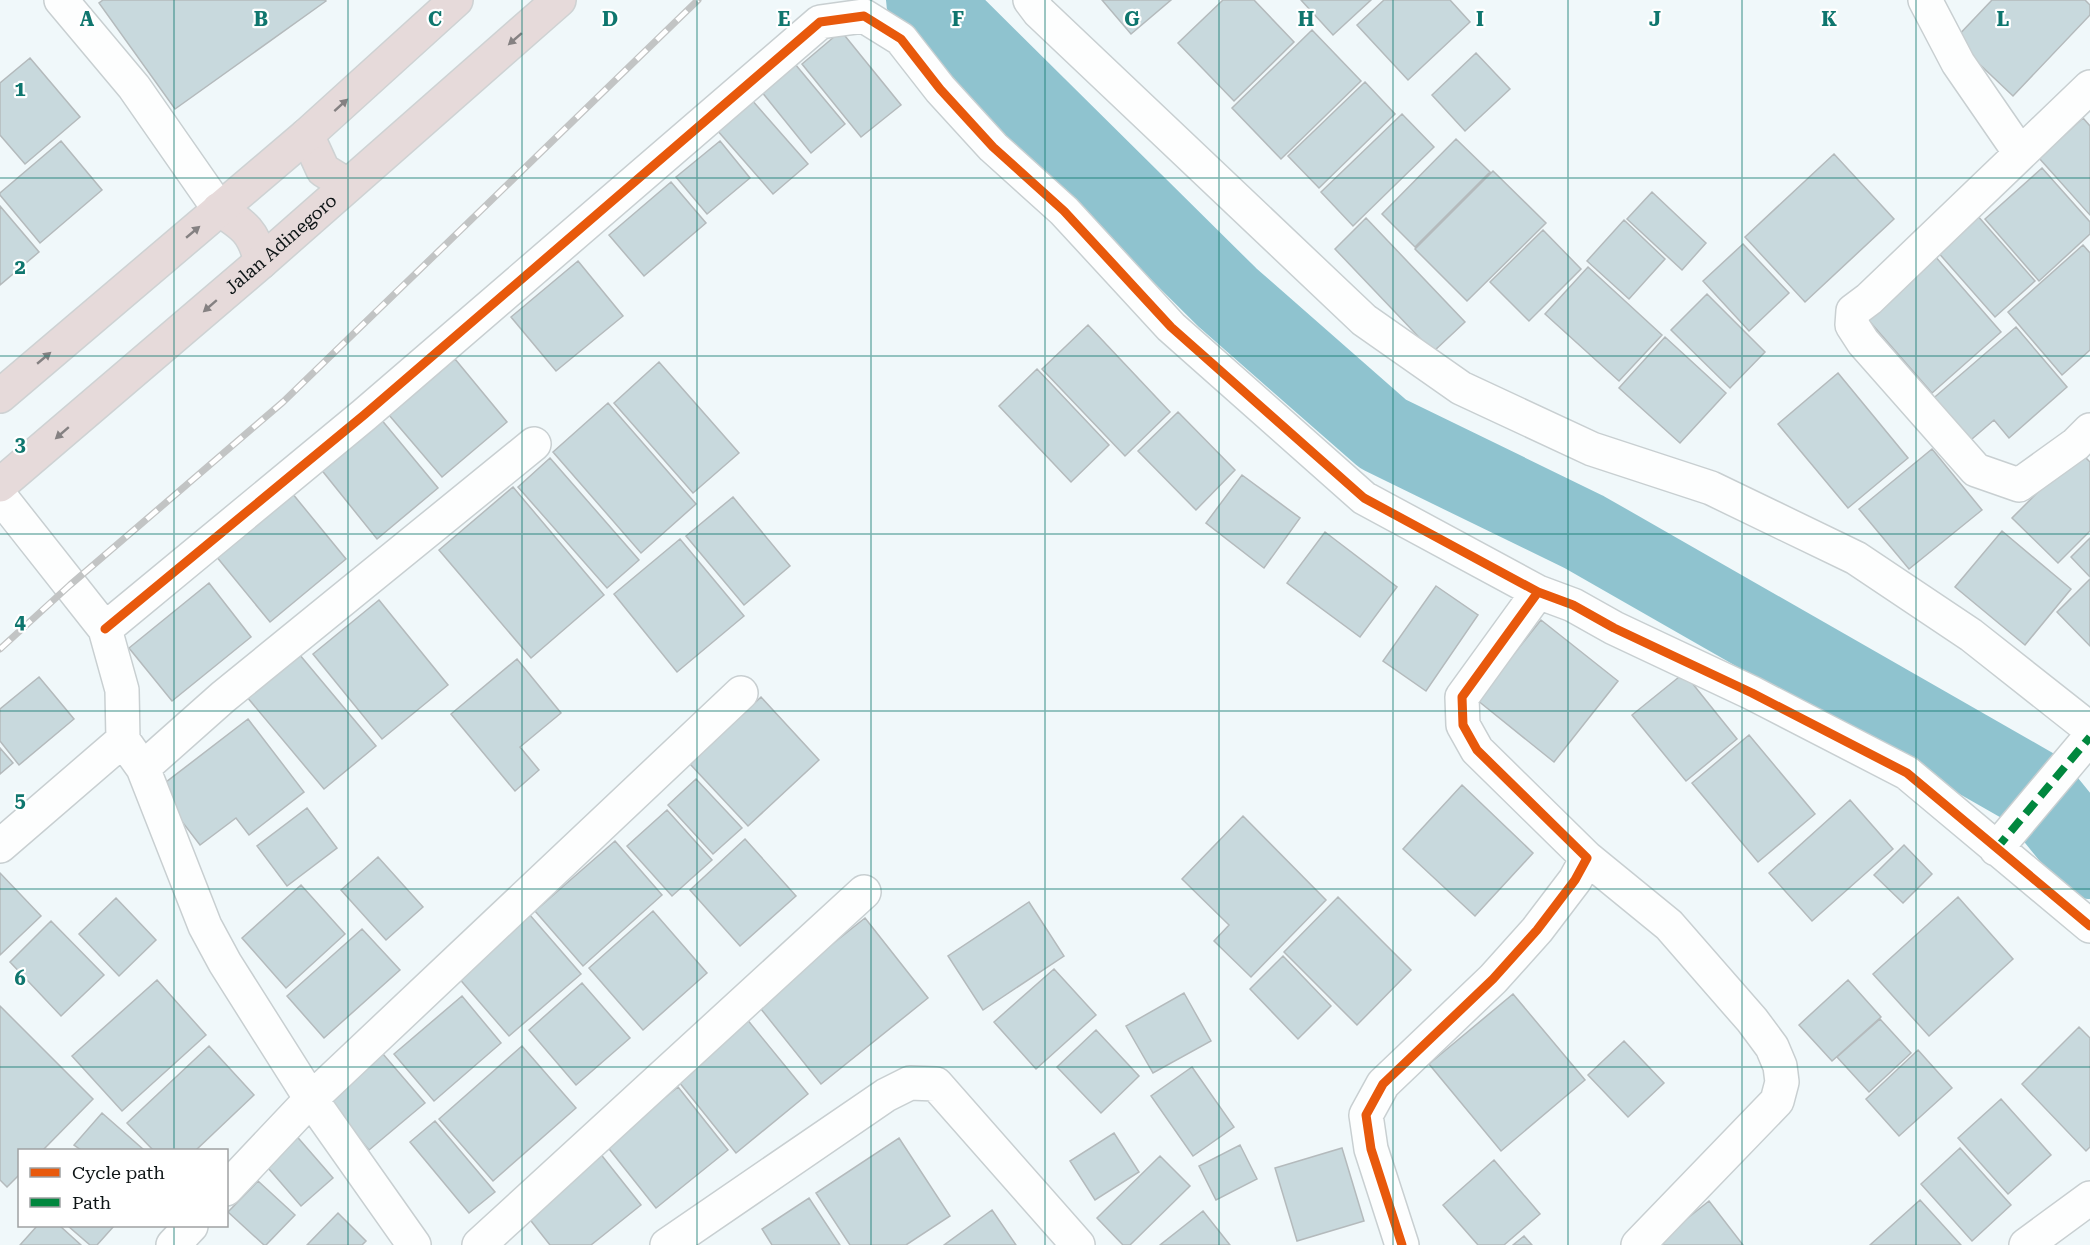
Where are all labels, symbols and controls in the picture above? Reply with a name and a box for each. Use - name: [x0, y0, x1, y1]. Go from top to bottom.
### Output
- text: A: [80, 7, 95, 31]
- text: B: [254, 7, 268, 31]
- text: C: [428, 7, 442, 31]
- text: D: [602, 7, 618, 31]
- text: E: [778, 7, 791, 31]
- text: F: [952, 7, 964, 31]
- text: G: [1124, 7, 1140, 31]
- text: H: [1298, 7, 1314, 31]
- text: I: [1476, 7, 1484, 31]
- text: J: [1649, 7, 1661, 31]
- text: K: [1821, 7, 1837, 31]
- text: L: [1997, 7, 2010, 31]
- one-way arrow: [507, 32, 522, 45]
- text: 1: [14, 77, 26, 101]
- one-way arrow: [333, 99, 348, 112]
- street label: Jalan Adinegoro: [220, 189, 341, 298]
- one-way arrow: [185, 225, 201, 238]
- text: 2: [14, 255, 26, 279]
- one-way arrow: [202, 299, 218, 312]
- one-way arrow: [37, 351, 52, 365]
- one-way arrow: [55, 426, 70, 439]
- text: 3: [14, 432, 26, 456]
- text: 4: [14, 610, 26, 634]
- text: 5: [14, 788, 26, 812]
- text: 6: [14, 966, 26, 990]
- legend: [18, 1149, 228, 1227]
- text: Cycle path: [72, 1162, 165, 1183]
- text: Path: [72, 1192, 111, 1213]

